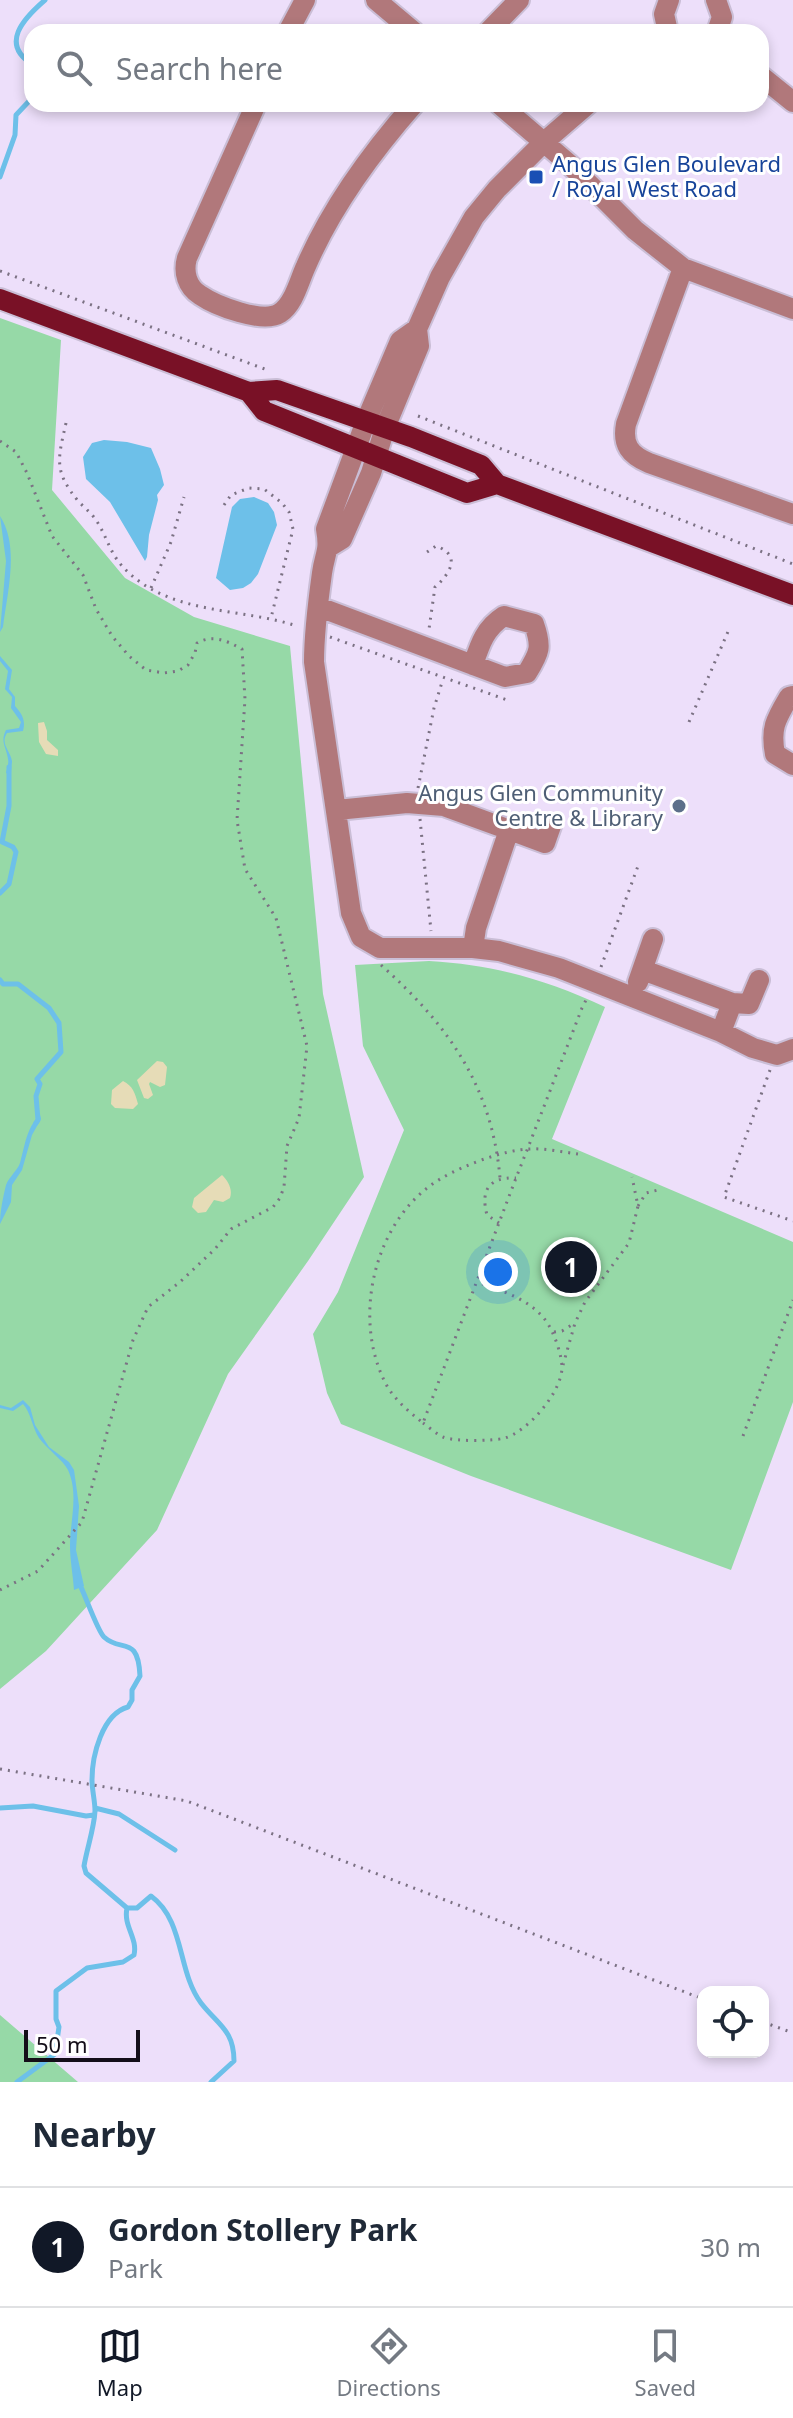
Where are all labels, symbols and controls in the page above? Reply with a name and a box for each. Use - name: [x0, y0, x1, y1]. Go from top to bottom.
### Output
- search box: [24, 24, 769, 112]
- icon: search: [52, 46, 96, 90]
- text: Search here: [116, 48, 283, 89]
- place label: Angus Glen Boulevard / Royal West Road: [552, 148, 781, 203]
- marker: Angus Glen Boulevard / Royal West Road: [527, 168, 545, 186]
- place label: Angus Glen Community Centre & Library: [418, 777, 664, 832]
- marker: Angus Glen Community Centre & Library: [670, 797, 688, 815]
- pin: 1: [545, 1237, 597, 1297]
- your location: [478, 1252, 518, 1292]
- map controls: [697, 1986, 769, 2058]
- button: locate: [697, 1986, 769, 2058]
- scale bar: [24, 2026, 140, 2062]
- text: 50 m: [36, 2029, 87, 2059]
- text: Nearby: [32, 2111, 156, 2157]
- text: Gordon Stollery Park: [108, 2209, 417, 2250]
- text: 1: [51, 2229, 65, 2265]
- text: 30 m: [700, 2229, 761, 2265]
- text: Park: [108, 2250, 163, 2286]
- tab: Map: [97, 2324, 143, 2402]
- tab: Directions: [336, 2324, 441, 2402]
- tab: Saved: [635, 2324, 696, 2402]

